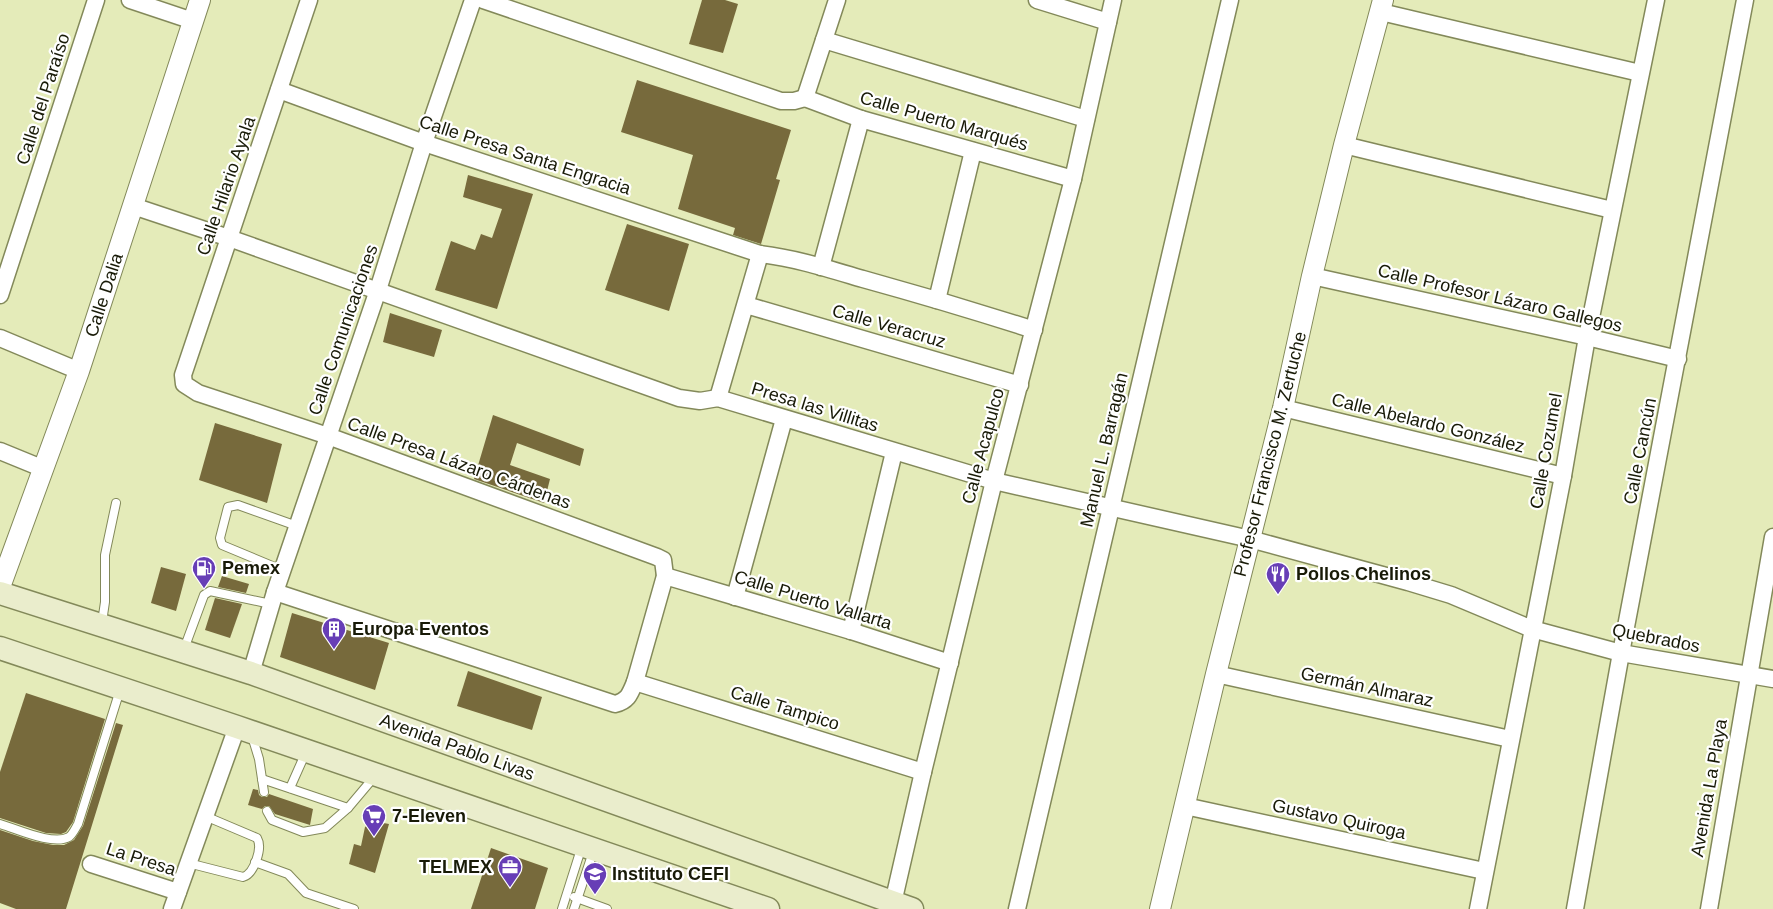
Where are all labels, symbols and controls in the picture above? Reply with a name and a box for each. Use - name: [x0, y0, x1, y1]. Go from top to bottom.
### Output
- street label: Calle del Paraíso: [12, 31, 74, 167]
- street label: Calle Puerto Marqués: [858, 87, 1030, 155]
- street label: Calle Presa Santa Engracia: [417, 111, 634, 199]
- street label: Calle Hilario Ayala: [193, 113, 259, 258]
- street label: Calle Comunicaciones: [304, 242, 382, 418]
- street label: Calle Dalia: [81, 250, 127, 339]
- street label: Calle Profesor Lázaro Gallegos: [1376, 260, 1624, 336]
- street label: Calle Veracruz: [830, 300, 948, 352]
- street label: Profesor Francisco M. Zertuche: [1230, 329, 1310, 579]
- street label: Manuel L. Barragán: [1076, 371, 1132, 529]
- street label: Presa las Villitas: [749, 378, 881, 436]
- street label: Calle Acapulco: [958, 386, 1008, 506]
- street label: Calle Abelardo González: [1329, 389, 1527, 457]
- street label: Calle Cozumel: [1526, 392, 1566, 510]
- street label: Calle Cancún: [1620, 396, 1660, 506]
- street label: Calle Presa Lázaro Cárdenas: [345, 413, 573, 513]
- fuel station icon: Pemex: [191, 555, 217, 589]
- place label: Pemex: [222, 558, 280, 578]
- restaurant icon: Pollos Chelinos: [1265, 561, 1291, 595]
- place label: Pollos Chelinos: [1296, 564, 1431, 584]
- street label: Calle Puerto Vallarta: [732, 566, 895, 634]
- building icon: Europa Eventos: [321, 616, 347, 650]
- place label: Europa Eventos: [352, 619, 489, 639]
- street label: Quebrados: [1610, 620, 1702, 656]
- street label: Germán Almaraz: [1299, 663, 1435, 711]
- street label: Calle Tampico: [728, 682, 842, 734]
- street label: Avenida Pablo Livas: [377, 710, 537, 784]
- street label: Avenida La Playa: [1687, 716, 1731, 859]
- street label: Gustavo Quiroga: [1270, 795, 1409, 843]
- supermarket icon: 7-Eleven: [361, 803, 387, 837]
- place label: 7-Eleven: [392, 806, 466, 826]
- street label: La Presa: [104, 838, 179, 880]
- office icon: TELMEX: [497, 854, 523, 888]
- place label: TELMEX: [419, 857, 492, 877]
- school or university icon: Instituto CEFI: [582, 861, 608, 895]
- place label: Instituto CEFI: [612, 864, 729, 884]

